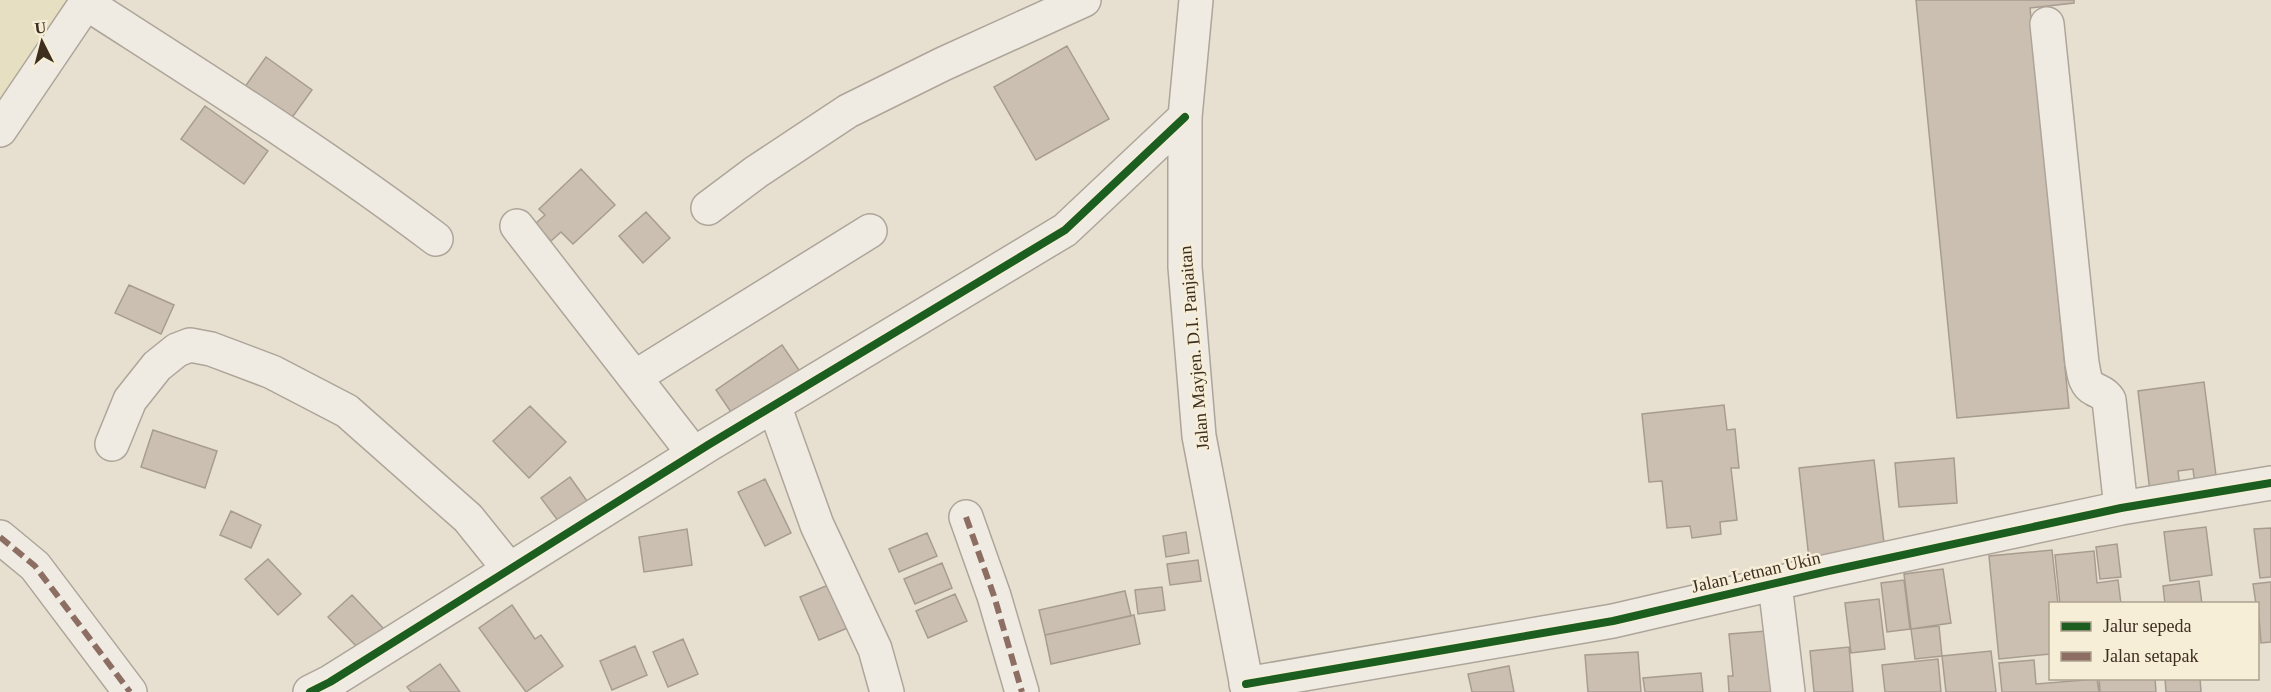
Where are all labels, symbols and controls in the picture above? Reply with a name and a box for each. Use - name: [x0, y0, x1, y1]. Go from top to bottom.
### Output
- north arrow: [12, 12, 72, 72]
- text: U: [34, 18, 48, 37]
- street label: Jalan Mayjen. D.I. Panjaitan: [1175, 245, 1213, 451]
- street label: Jalan Letnan Ukin: [1689, 547, 1823, 597]
- legend: [2049, 602, 2259, 680]
- text: Jalur sepeda: [2103, 616, 2191, 636]
- text: Jalan setapak: [2103, 646, 2198, 666]

